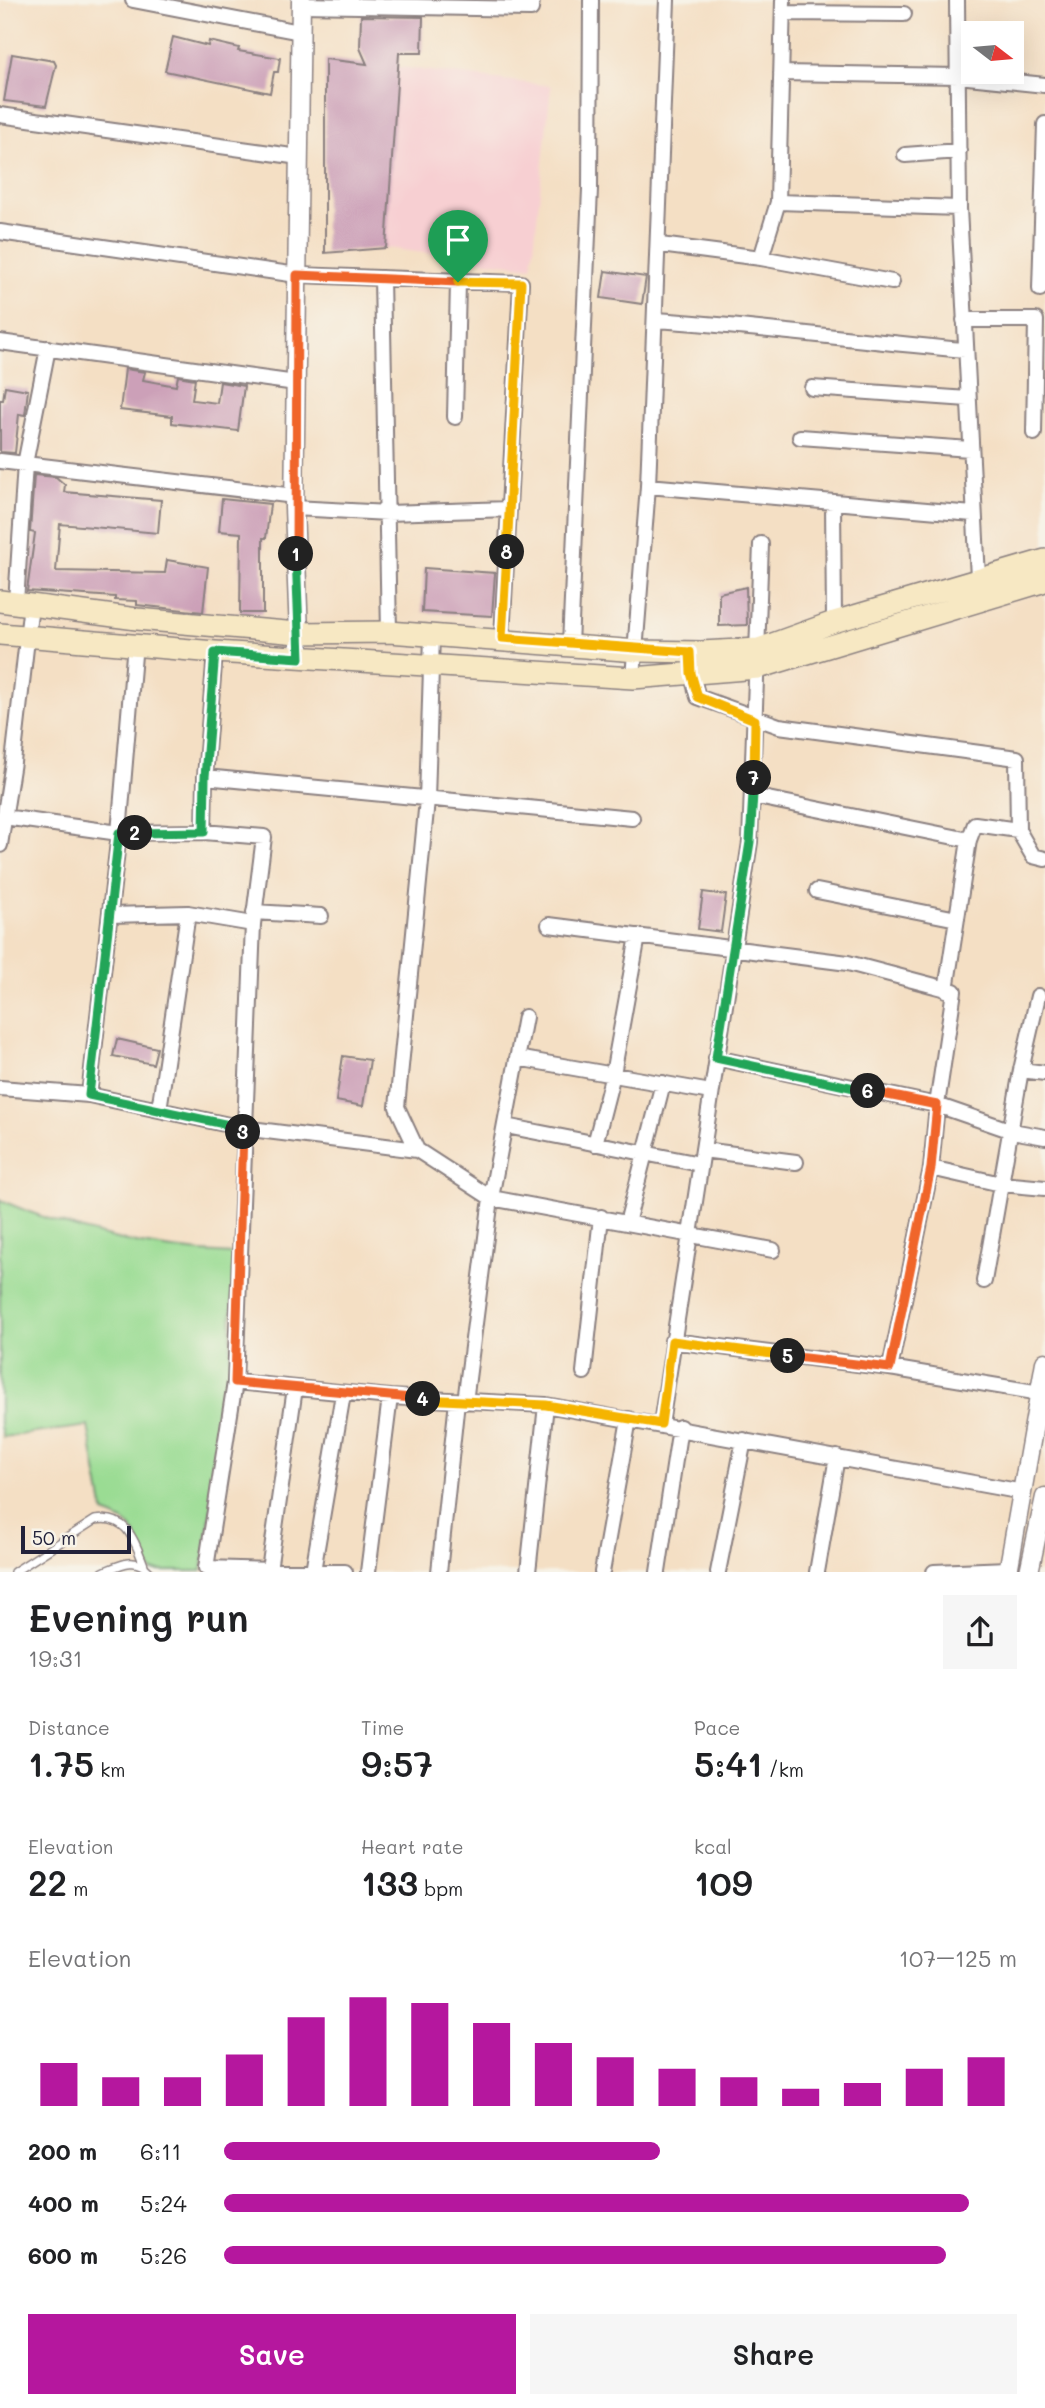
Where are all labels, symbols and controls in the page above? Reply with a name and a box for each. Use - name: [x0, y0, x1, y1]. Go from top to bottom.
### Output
- north arrow: [961, 21, 1024, 84]
- map controls: [961, 21, 1024, 84]
- pin: [428, 210, 488, 282]
- icon: arrive: [439, 221, 477, 259]
- pin: 8: [490, 534, 524, 570]
- pin: 1: [278, 536, 314, 572]
- text: 8: [501, 539, 512, 564]
- text: 1: [291, 541, 300, 566]
- pin: 7: [736, 760, 772, 796]
- text: 7: [748, 765, 759, 790]
- pin: 2: [118, 816, 152, 850]
- text: 2: [129, 820, 140, 845]
- pin: 6: [850, 1074, 886, 1108]
- text: 6: [862, 1078, 873, 1103]
- pin: 3: [226, 1114, 260, 1150]
- text: 3: [237, 1119, 248, 1144]
- pin: 5: [770, 1338, 806, 1374]
- text: 5: [782, 1343, 793, 1368]
- pin: 4: [406, 1382, 440, 1416]
- text: 4: [416, 1386, 429, 1411]
- scale bar: [21, 1522, 131, 1554]
- text: 50 m: [32, 1525, 76, 1550]
- text: Evening run: [28, 1592, 249, 1642]
- button: share: [943, 1595, 1017, 1669]
- text: 19:31: [28, 1643, 83, 1673]
- text: Distance: [28, 1715, 110, 1740]
- text: Time: [361, 1715, 404, 1740]
- text: Pace: [694, 1715, 740, 1740]
- text: 1.75: [28, 1740, 94, 1786]
- text: 9:57: [361, 1740, 433, 1786]
- text: 5:41: [694, 1740, 763, 1786]
- text: km: [94, 1757, 125, 1782]
- text: /km: [763, 1757, 804, 1782]
- text: Elevation: [28, 1834, 113, 1859]
- text: Heart rate: [361, 1834, 464, 1859]
- text: kcal: [694, 1834, 732, 1859]
- text: 22: [28, 1859, 67, 1905]
- text: 133: [361, 1859, 418, 1905]
- text: 109: [694, 1859, 753, 1905]
- text: m: [67, 1876, 88, 1901]
- text: bpm: [418, 1876, 463, 1901]
- text: Elevation: [28, 1943, 131, 1973]
- text: 107–125 m: [899, 1943, 1017, 1973]
- text: 200 m: [28, 2136, 97, 2166]
- text: 6:11: [140, 2136, 182, 2166]
- text: 400 m: [28, 2188, 99, 2218]
- text: 5:24: [140, 2188, 187, 2218]
- text: 600 m: [28, 2240, 98, 2270]
- text: 5:26: [140, 2240, 187, 2270]
- button: Save: [28, 2314, 516, 2394]
- button: Share: [530, 2314, 1017, 2394]

